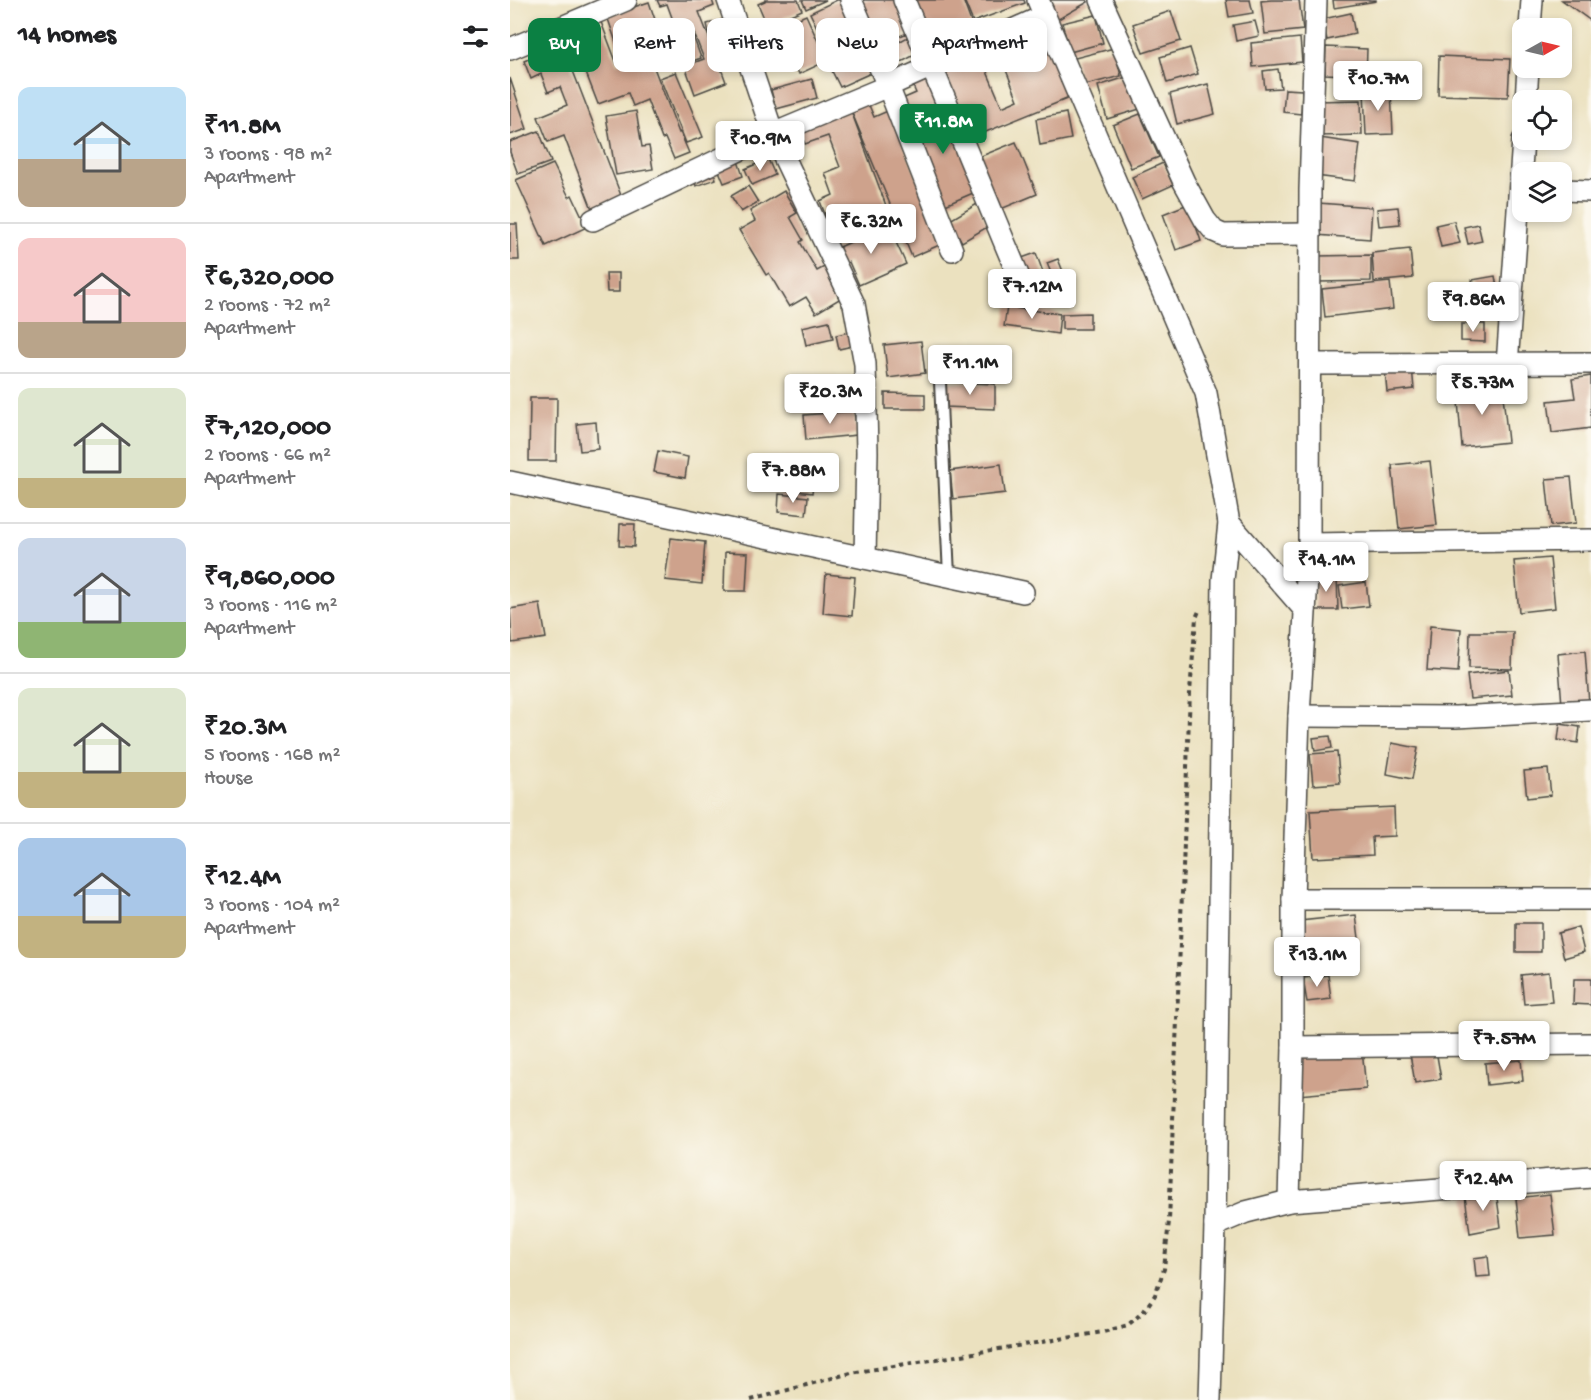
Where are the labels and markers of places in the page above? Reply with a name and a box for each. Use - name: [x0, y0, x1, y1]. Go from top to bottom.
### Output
- pin: ₹10.7M: [1329, 61, 1427, 112]
- pin: ₹11.8M: [894, 104, 992, 155]
- pin: ₹10.9M: [711, 121, 809, 172]
- pin: ₹6.32M: [822, 204, 920, 255]
- pin: ₹7.12M: [983, 269, 1081, 320]
- pin: ₹9.86M: [1424, 282, 1522, 333]
- pin: ₹11.1M: [921, 345, 1019, 396]
- pin: ₹5.73M: [1433, 365, 1531, 416]
- pin: ₹20.3M: [781, 374, 879, 425]
- pin: ₹7.88M: [744, 453, 842, 504]
- pin: ₹14.1M: [1277, 542, 1375, 593]
- pin: ₹13.1M: [1268, 937, 1366, 988]
- pin: ₹7.57M: [1455, 1021, 1553, 1072]
- pin: ₹12.4M: [1434, 1161, 1532, 1212]

